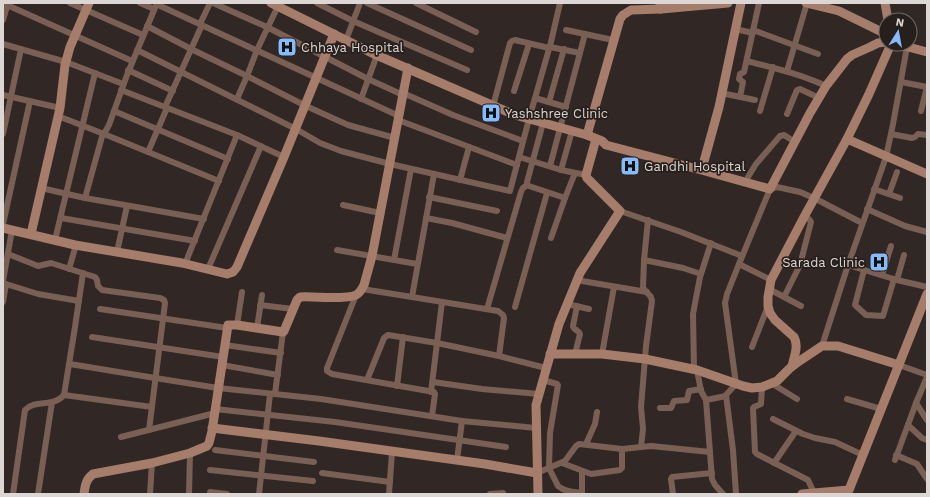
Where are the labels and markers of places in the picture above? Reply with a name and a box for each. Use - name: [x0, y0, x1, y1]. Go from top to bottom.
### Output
- hospital icon: Chhaya Hospital: [276, 36, 298, 58]
- place label: Chhaya Hospital: [301, 40, 404, 55]
- hospital icon: Yashshree Clinic: [480, 102, 502, 124]
- place label: Yashshree Clinic: [505, 106, 608, 121]
- hospital icon: Gandhi Hospital: [619, 155, 641, 177]
- place label: Gandhi Hospital: [644, 159, 745, 174]
- hospital icon: Sarada Clinic: [868, 251, 890, 273]
- place label: Sarada Clinic: [782, 255, 865, 270]

